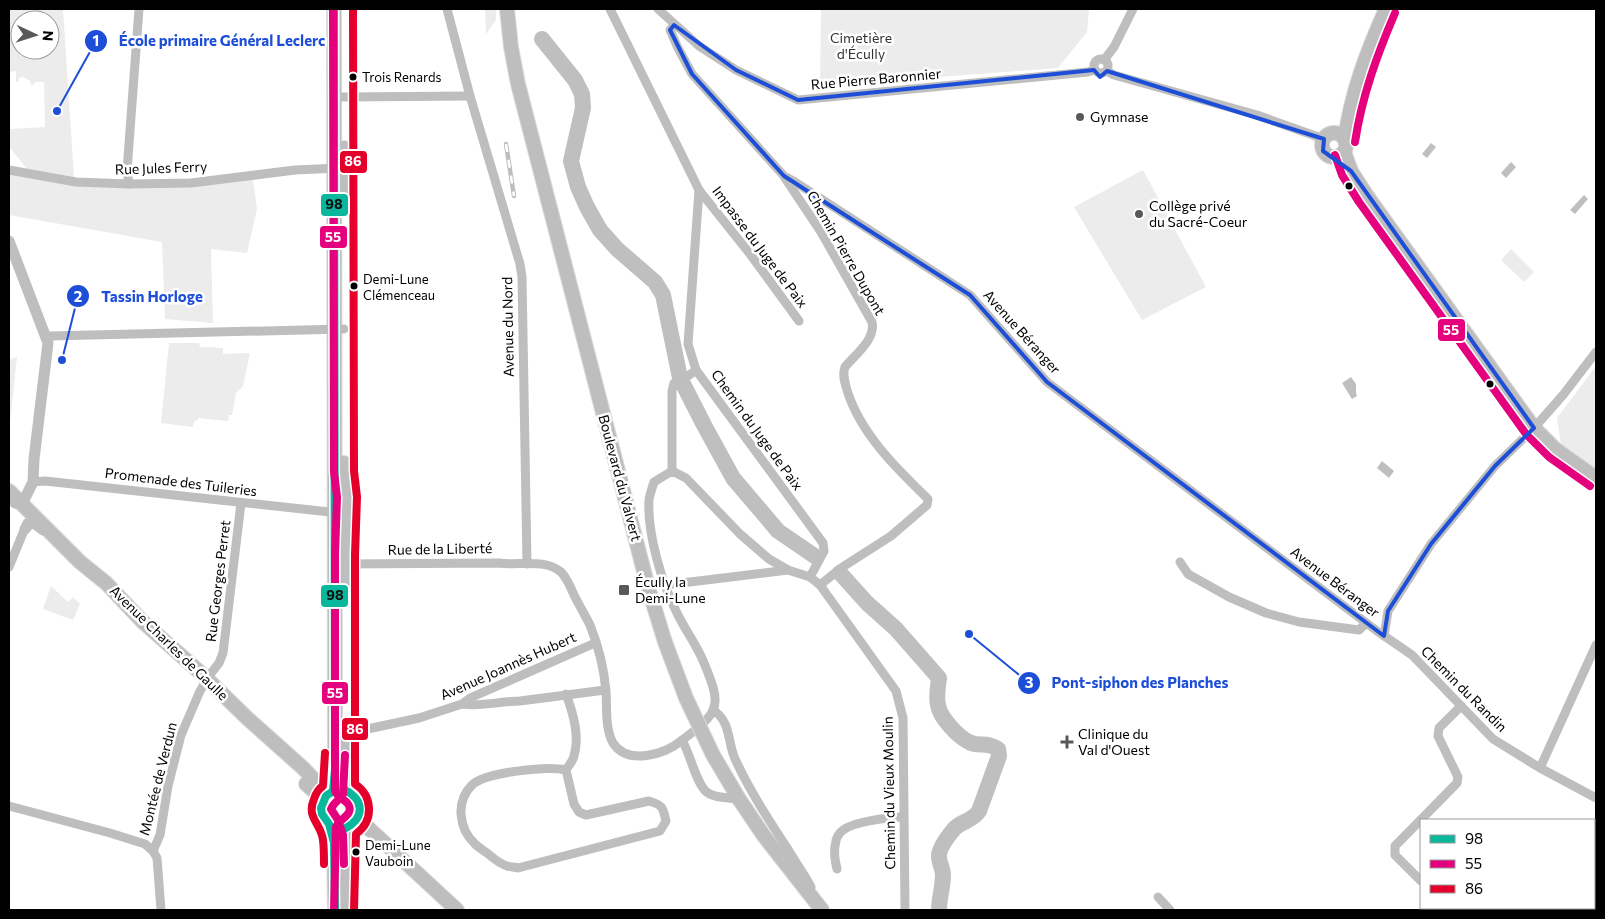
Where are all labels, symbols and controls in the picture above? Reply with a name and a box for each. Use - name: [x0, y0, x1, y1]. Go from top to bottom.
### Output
- north arrow: [10, 10, 60, 60]
- callout: École primaire Général Leclerc: [84, 26, 335, 56]
- park label: Cimetière d'Écully: [830, 29, 892, 62]
- text: N: [40, 30, 57, 42]
- text: 1: [93, 31, 99, 49]
- text: École primaire Général Leclerc: [119, 31, 325, 49]
- street label: Rue Pierre Baronnier: [810, 64, 942, 93]
- place label: Trois Renards: [362, 69, 442, 85]
- marker: Trois Renards: [348, 72, 358, 82]
- place label: Gymnase: [1090, 108, 1149, 125]
- marker: Gymnase: [1074, 111, 1086, 123]
- line badge: 86: [339, 150, 368, 174]
- text: 86: [344, 152, 362, 169]
- street label: Rue Jules Ferry: [114, 157, 208, 178]
- unlabelled marker: [1344, 181, 1354, 191]
- street label: Impasse du Juge de Paix: [709, 183, 812, 311]
- street label: Chemin Pierre Dupont: [804, 188, 889, 318]
- line badge: 98: [320, 193, 349, 217]
- text: 98: [325, 195, 343, 212]
- place label: Collège privé du Sacré-Coeur: [1149, 197, 1248, 230]
- marker: Collège privé du Sacré-Coeur: [1133, 208, 1145, 220]
- line badge: 55: [319, 225, 348, 249]
- text: 55: [325, 228, 341, 245]
- place label: Demi-Lune Clémenceau: [363, 271, 435, 303]
- street label: Avenue du Nord: [498, 277, 517, 377]
- callout: Tassin Horloge: [66, 281, 212, 311]
- marker: Demi-Lune Clémenceau: [349, 281, 359, 291]
- street label: Avenue Béranger: [980, 286, 1065, 377]
- text: 2: [74, 287, 82, 305]
- text: Tassin Horloge: [101, 287, 203, 305]
- line badge: 55: [1437, 318, 1466, 342]
- text: 55: [1443, 321, 1459, 338]
- street label: Chemin du Juge de Paix: [708, 366, 807, 494]
- unlabelled marker: [1485, 379, 1495, 389]
- street label: Boulevard du Valvert: [595, 413, 646, 543]
- street label: Promenade des Tuileries: [104, 464, 258, 499]
- street label: Rue Georges Perret: [202, 519, 233, 643]
- street label: Rue de la Liberté: [387, 539, 493, 558]
- street label: Avenue Béranger: [1287, 543, 1383, 621]
- place label: Écully la Demi-Lune: [635, 573, 706, 606]
- street label: Avenue Charles de Gaulle: [107, 582, 232, 704]
- marker: Écully la Demi-Lune: [617, 583, 631, 597]
- line badge: 98: [320, 584, 349, 608]
- text: 98: [326, 586, 344, 603]
- street label: Avenue Joannès Hubert: [437, 628, 579, 703]
- street label: Chemin du Randin: [1418, 642, 1511, 735]
- callout: Pont-siphon des Planches: [1017, 668, 1238, 698]
- text: 3: [1025, 673, 1034, 691]
- text: Pont-siphon des Planches: [1052, 673, 1228, 691]
- line badge: 55: [321, 681, 349, 705]
- text: 55: [327, 684, 343, 701]
- street label: Chemin du Vieux Moulin: [879, 716, 898, 870]
- line badge: 86: [341, 717, 369, 741]
- street label: Montée de Verdun: [135, 720, 180, 837]
- text: 86: [346, 720, 364, 737]
- place label: Clinique du Val d'Ouest: [1078, 725, 1150, 758]
- marker: Clinique du Val d'Ouest: [1060, 735, 1074, 749]
- legend: [1420, 819, 1595, 909]
- text: 98: [1465, 829, 1483, 847]
- place label: Demi-Lune Vauboin: [365, 837, 431, 869]
- marker: Demi-Lune Vauboin: [351, 847, 361, 857]
- text: 55: [1465, 854, 1482, 872]
- text: 86: [1465, 879, 1483, 897]

